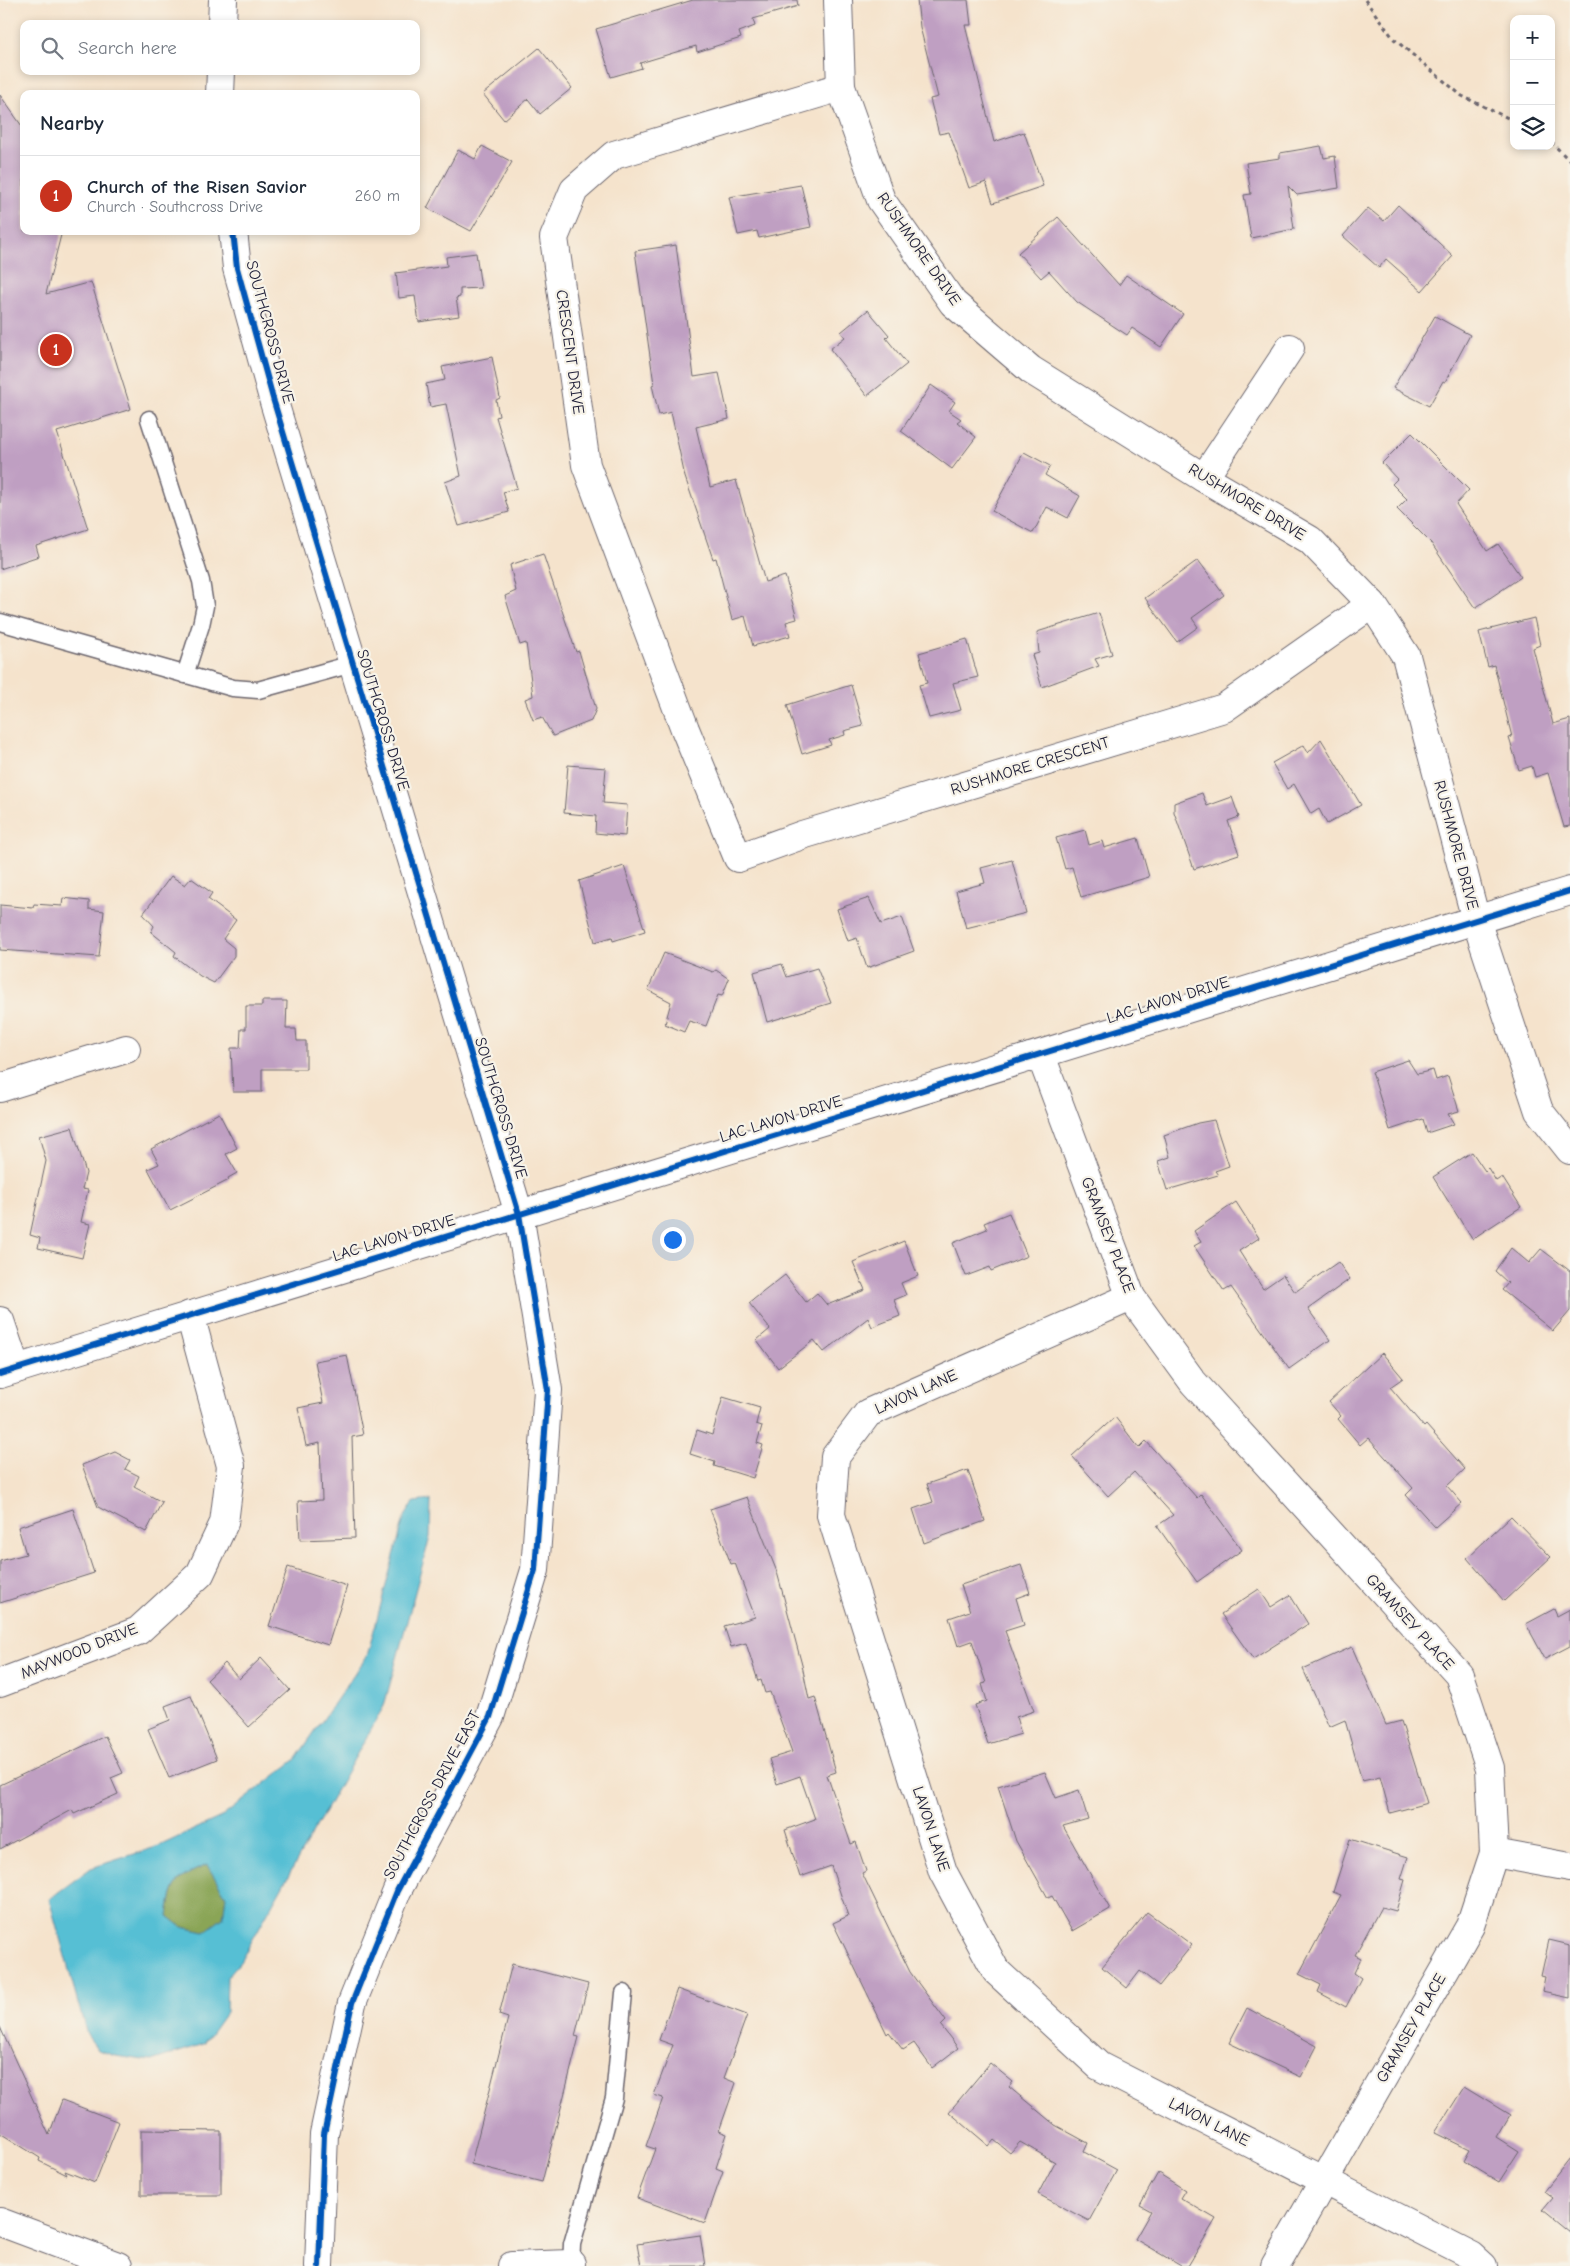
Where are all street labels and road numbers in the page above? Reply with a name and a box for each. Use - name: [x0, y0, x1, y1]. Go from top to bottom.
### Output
- street label: RUSHMORE DRIVE: [873, 189, 965, 309]
- street label: SOUTHCROSS DRIVE: [242, 259, 298, 406]
- street label: CRESCENT DRIVE: [552, 289, 588, 416]
- street label: RUSHMORE DRIVE: [1185, 460, 1309, 544]
- street label: SOUTHCROSS DRIVE: [353, 647, 413, 793]
- street label: RUSHMORE CRESCENT: [948, 733, 1112, 799]
- street label: RUSHMORE DRIVE: [1430, 778, 1482, 912]
- street label: LAC LAVON DRIVE: [1105, 973, 1232, 1027]
- street label: SOUTHCROSS DRIVE: [471, 1035, 531, 1181]
- street label: LAC LAVON DRIVE: [718, 1092, 845, 1146]
- street label: GRAMSEY PLACE: [1078, 1174, 1139, 1296]
- street label: LAC LAVON DRIVE: [331, 1211, 458, 1265]
- street label: LAVON LANE: [872, 1366, 960, 1418]
- street label: GRAMSEY PLACE: [1362, 1570, 1458, 1674]
- street label: MAYWOOD DRIVE: [18, 1619, 140, 1683]
- street label: SOUTHCROSS DRIVE EAST: [380, 1707, 484, 1882]
- street label: LAVON LANE: [909, 1784, 953, 1874]
- street label: GRAMSEY PLACE: [1373, 1970, 1450, 2086]
- street label: LAVON LANE: [1166, 2094, 1253, 2150]

